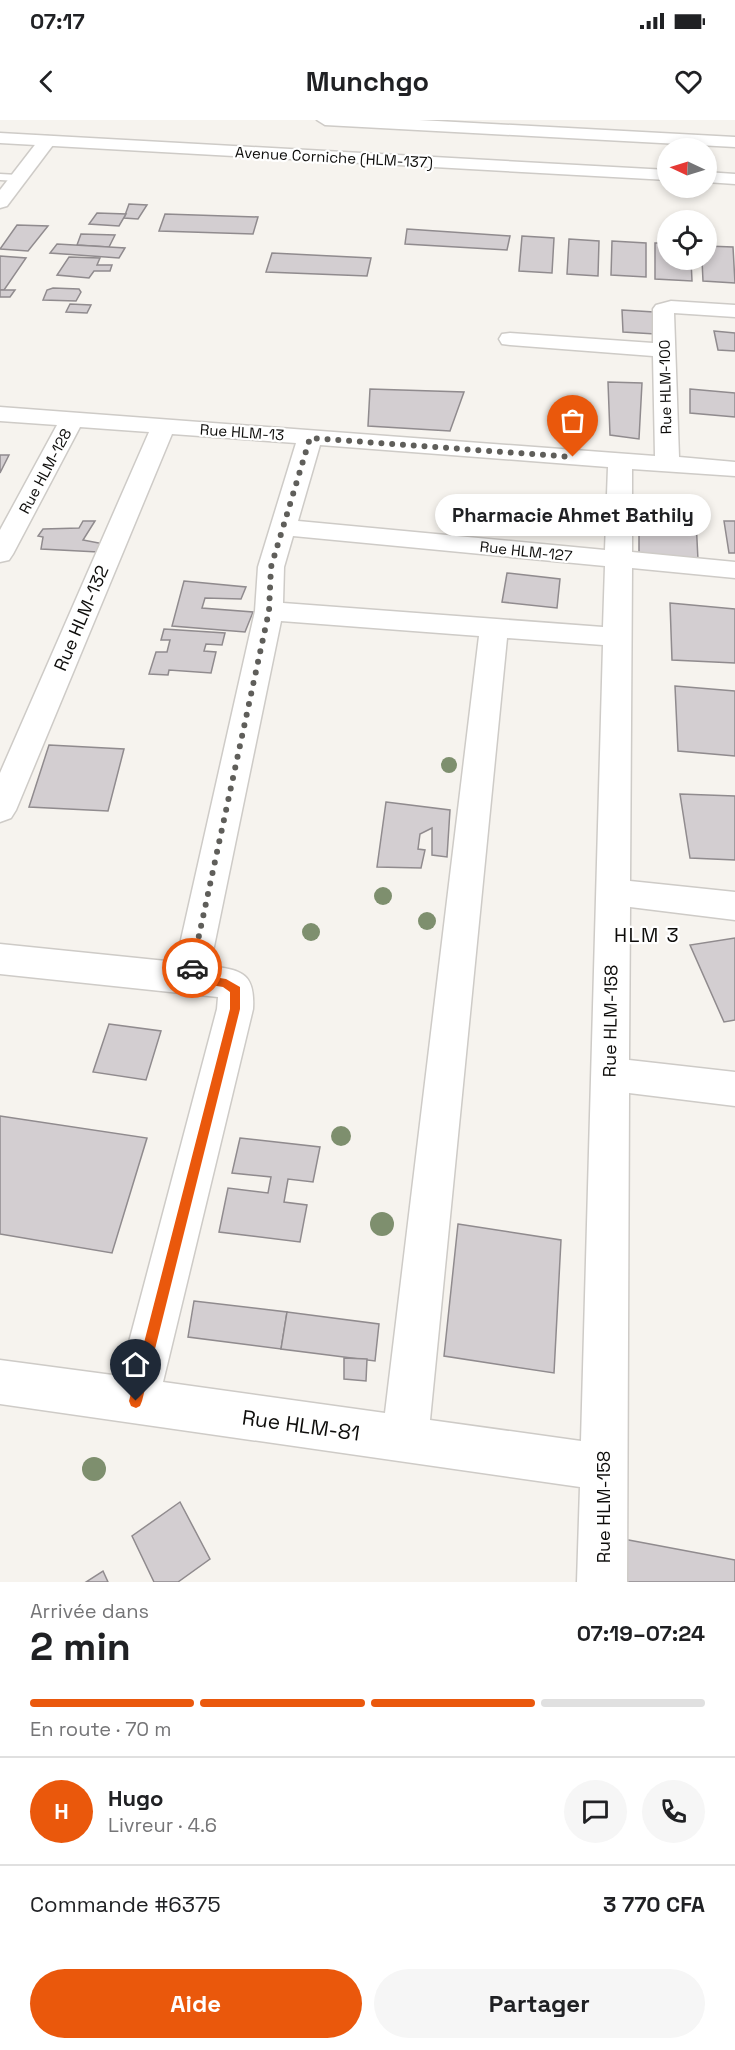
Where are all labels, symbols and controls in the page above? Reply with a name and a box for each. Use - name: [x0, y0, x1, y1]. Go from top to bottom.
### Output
- text: 07:17: [30, 7, 85, 35]
- text: Munchgo: [306, 64, 429, 99]
- icon: back: [30, 65, 63, 98]
- icon: heart: [672, 65, 705, 98]
- north arrow: [657, 138, 717, 198]
- map controls: [657, 138, 717, 270]
- street label: Avenue Corniche (HLM-137): [235, 142, 433, 173]
- button: locate: [657, 210, 717, 270]
- street label: Rue HLM-100: [655, 339, 675, 435]
- pin: [547, 395, 598, 457]
- icon: bag: [556, 404, 589, 437]
- street label: Rue HLM-13: [199, 420, 285, 444]
- street label: Rue HLM-128: [15, 425, 75, 517]
- callout: Pharmacie Ahmet Bathily: [435, 493, 711, 535]
- text: Pharmacie Ahmet Bathily: [452, 502, 694, 528]
- street label: Rue HLM-127: [479, 537, 573, 565]
- street label: Rue HLM-132: [48, 562, 114, 674]
- district label: HLM 3: [614, 922, 680, 948]
- courier: [162, 938, 222, 998]
- icon: car: [176, 952, 209, 985]
- street label: Rue HLM-158: [598, 965, 622, 1077]
- pin: [110, 1339, 161, 1401]
- icon: home: [119, 1348, 152, 1381]
- street label: Rue HLM-81: [240, 1403, 362, 1447]
- street label: Rue HLM-158: [592, 1451, 615, 1563]
- text: Arrivée dans: [30, 1598, 149, 1624]
- text: 07:19–07:24: [577, 1619, 705, 1647]
- text: 2 min: [30, 1622, 131, 1671]
- text: En route · 70 m: [30, 1716, 171, 1742]
- button: chat: [564, 1780, 627, 1843]
- button: phone: [642, 1780, 705, 1843]
- text: Hugo: [108, 1784, 163, 1812]
- text: H: [54, 1797, 69, 1825]
- text: Livreur · 4.6: [108, 1812, 217, 1838]
- text: Commande #6375: [30, 1890, 221, 1918]
- text: 3 770 CFA: [603, 1890, 705, 1918]
- button: Aide: [30, 1969, 362, 2038]
- button: Partager: [374, 1969, 705, 2038]

